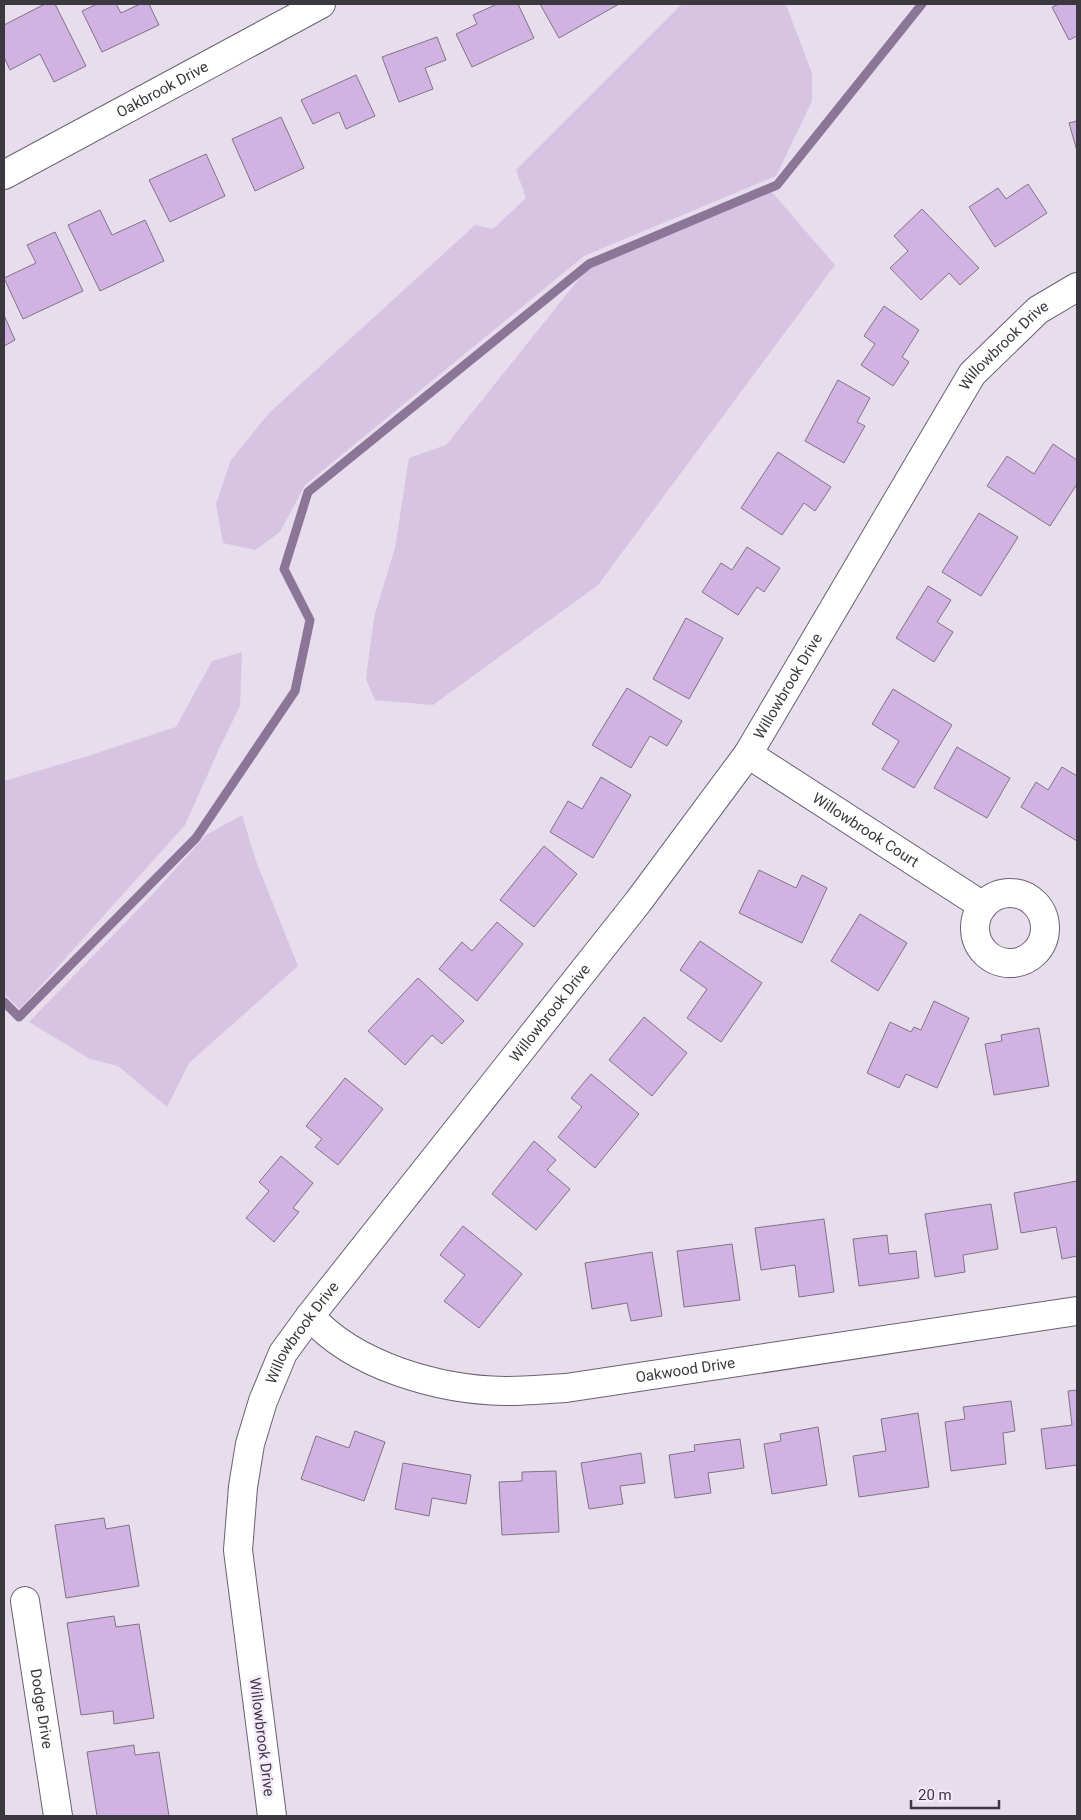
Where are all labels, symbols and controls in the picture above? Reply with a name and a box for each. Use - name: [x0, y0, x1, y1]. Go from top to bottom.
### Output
- street label: Oakbrook Drive: [113, 57, 211, 122]
- street label: Willowbrook Drive: [956, 297, 1052, 393]
- street label: Willowbrook Drive: [750, 630, 826, 742]
- street label: Willowbrook Court: [809, 789, 922, 871]
- street label: Willowbrook Drive: [506, 961, 594, 1066]
- street label: Willowbrook Drive: [262, 1278, 343, 1387]
- street label: Oakwood Drive: [634, 1354, 736, 1386]
- street label: Dodge Drive: [27, 1667, 57, 1750]
- street label: Willowbrook Drive: [246, 1677, 278, 1797]
- scale bar: [911, 1778, 998, 1810]
- text: 20 m: [918, 1786, 952, 1804]

